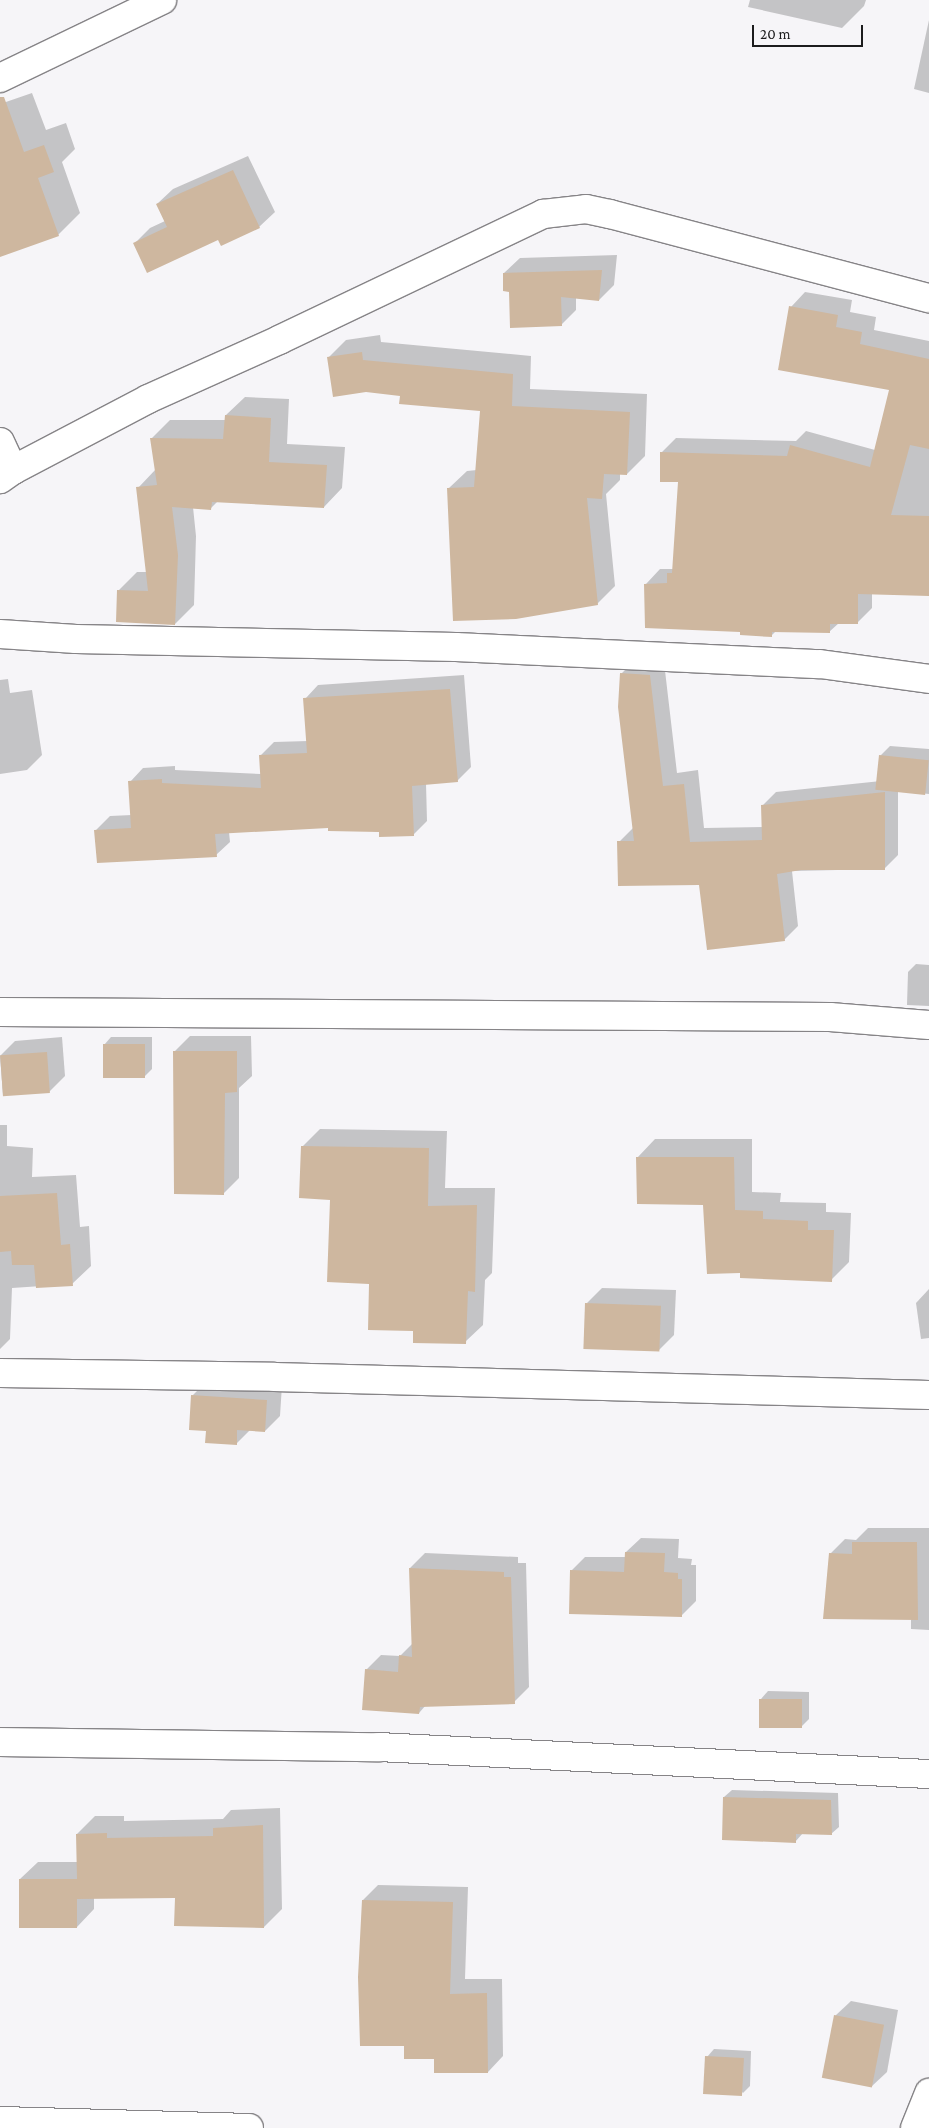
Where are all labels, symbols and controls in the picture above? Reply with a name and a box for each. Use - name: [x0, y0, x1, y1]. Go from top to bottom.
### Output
- scale bar: [754, 15, 865, 47]
- text: 20 m: [760, 26, 791, 42]

